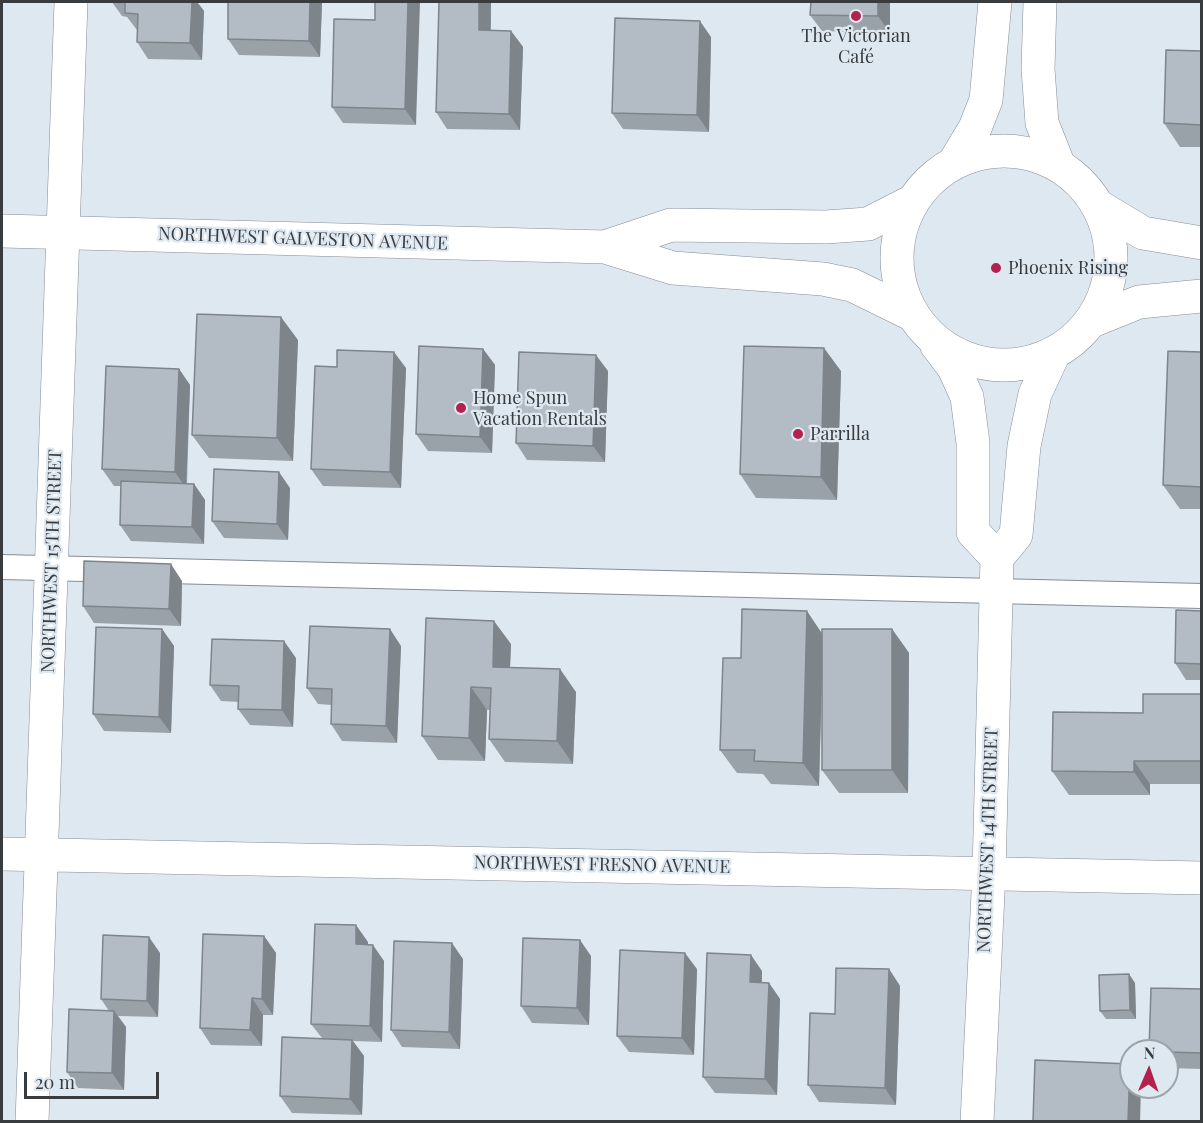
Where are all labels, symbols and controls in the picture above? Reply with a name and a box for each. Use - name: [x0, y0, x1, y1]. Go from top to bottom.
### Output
- marker: The Victorian Café: [849, 9, 863, 23]
- place label: The Victorian Café: [801, 25, 911, 68]
- street label: NORTHWEST GALVESTON AVENUE: [158, 223, 448, 255]
- place label: Phoenix Rising: [1008, 257, 1128, 279]
- marker: Phoenix Rising: [989, 261, 1003, 275]
- place label: Home Spun Vacation Rentals: [473, 387, 607, 430]
- marker: Home Spun Vacation Rentals: [454, 401, 468, 415]
- place label: Parrilla: [810, 423, 870, 445]
- marker: Parrilla: [791, 427, 805, 441]
- street label: NORTHWEST 15TH STREET: [37, 449, 67, 673]
- street label: NORTHWEST 14TH STREET: [973, 727, 1003, 953]
- street label: NORTHWEST FRESNO AVENUE: [474, 852, 730, 878]
- north arrow: [1119, 1039, 1179, 1099]
- text: N: [1143, 1042, 1156, 1063]
- scale bar: [27, 1060, 162, 1098]
- text: 20 m: [35, 1070, 75, 1094]

